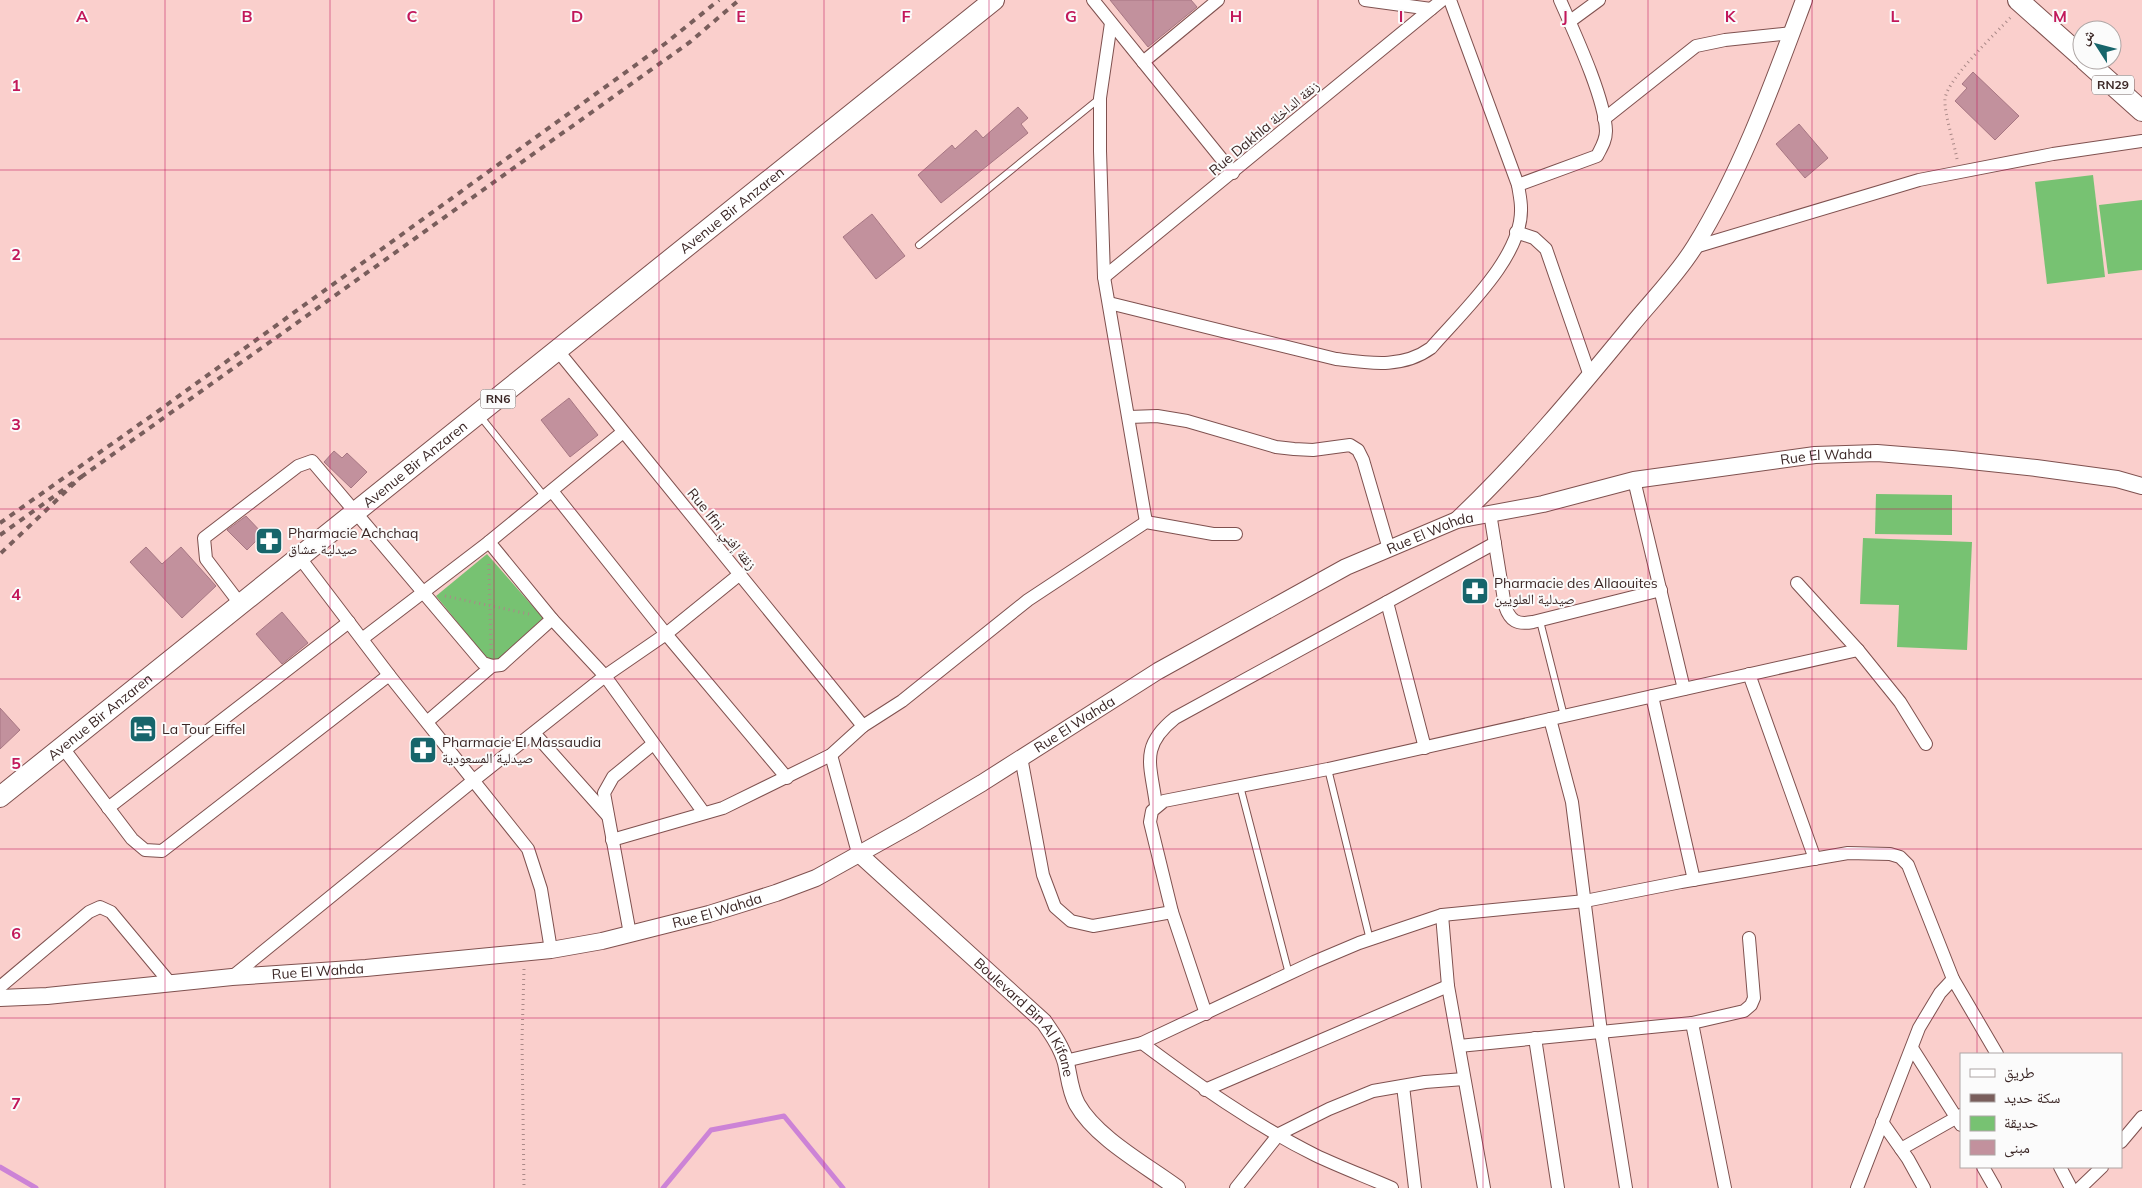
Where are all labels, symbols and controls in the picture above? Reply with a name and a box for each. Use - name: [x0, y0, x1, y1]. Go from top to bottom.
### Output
- text: A: [76, 6, 88, 26]
- text: B: [241, 6, 253, 26]
- text: C: [407, 6, 418, 26]
- text: D: [571, 6, 583, 26]
- text: E: [736, 6, 746, 26]
- text: F: [901, 6, 911, 26]
- text: G: [1065, 6, 1077, 26]
- text: H: [1230, 6, 1242, 26]
- text: I: [1399, 6, 1403, 26]
- text: J: [1562, 6, 1568, 26]
- text: K: [1725, 6, 1737, 26]
- text: L: [1891, 6, 1900, 26]
- text: M: [2053, 6, 2067, 26]
- north arrow: [2072, 20, 2122, 70]
- text: ش: [2075, 26, 2098, 49]
- text: 1: [11, 75, 21, 95]
- road number: RN29: [2092, 76, 2134, 94]
- street label: Rue Dakhla زنقة الداخلة: [1205, 77, 1323, 179]
- street label: Avenue Bir Anzaren: [676, 163, 788, 258]
- text: 2: [11, 244, 21, 264]
- road number: RN6: [480, 389, 516, 408]
- text: 3: [11, 414, 21, 434]
- street label: Avenue Bir Anzaren: [359, 417, 471, 512]
- street label: Rue El Wahda: [1779, 444, 1873, 469]
- street label: Rue Ifni زنقة إفني: [681, 484, 761, 575]
- street label: Rue El Wahda: [1384, 508, 1475, 558]
- place label: Pharmacie Achchaq صيدلية عشاق: [288, 524, 418, 558]
- pharmacy icon: Pharmacie Achchaq صيدلية عشاق: [254, 526, 284, 556]
- place label: Pharmacie des Allaouites صيدلية العلويين: [1494, 574, 1658, 608]
- pharmacy icon: Pharmacie des Allaouites صيدلية العلويين: [1460, 576, 1490, 606]
- text: 4: [11, 584, 21, 604]
- street label: Avenue Bir Anzaren: [44, 670, 156, 764]
- street label: Rue El Wahda: [1030, 692, 1118, 757]
- hotel icon: La Tour Eiffel: [128, 714, 158, 744]
- place label: La Tour Eiffel: [162, 720, 245, 738]
- place label: Pharmacie El Massaudia صيدلية المسعودية: [442, 733, 601, 767]
- pharmacy icon: Pharmacie El Massaudia صيدلية المسعودية: [408, 735, 438, 765]
- text: 5: [11, 753, 21, 773]
- street label: Rue El Wahda: [670, 889, 764, 932]
- text: 6: [11, 923, 21, 943]
- street label: Boulevard Bin Al Kifane: [970, 954, 1078, 1078]
- street label: Rue El Wahda: [271, 959, 365, 983]
- legend: [1960, 1053, 2122, 1168]
- text: طريق: [2004, 1063, 2035, 1083]
- text: سكة حديد: [2004, 1088, 2060, 1107]
- text: 7: [11, 1093, 21, 1113]
- text: حديقة: [2004, 1113, 2039, 1132]
- text: مبنى: [2004, 1138, 2030, 1158]

